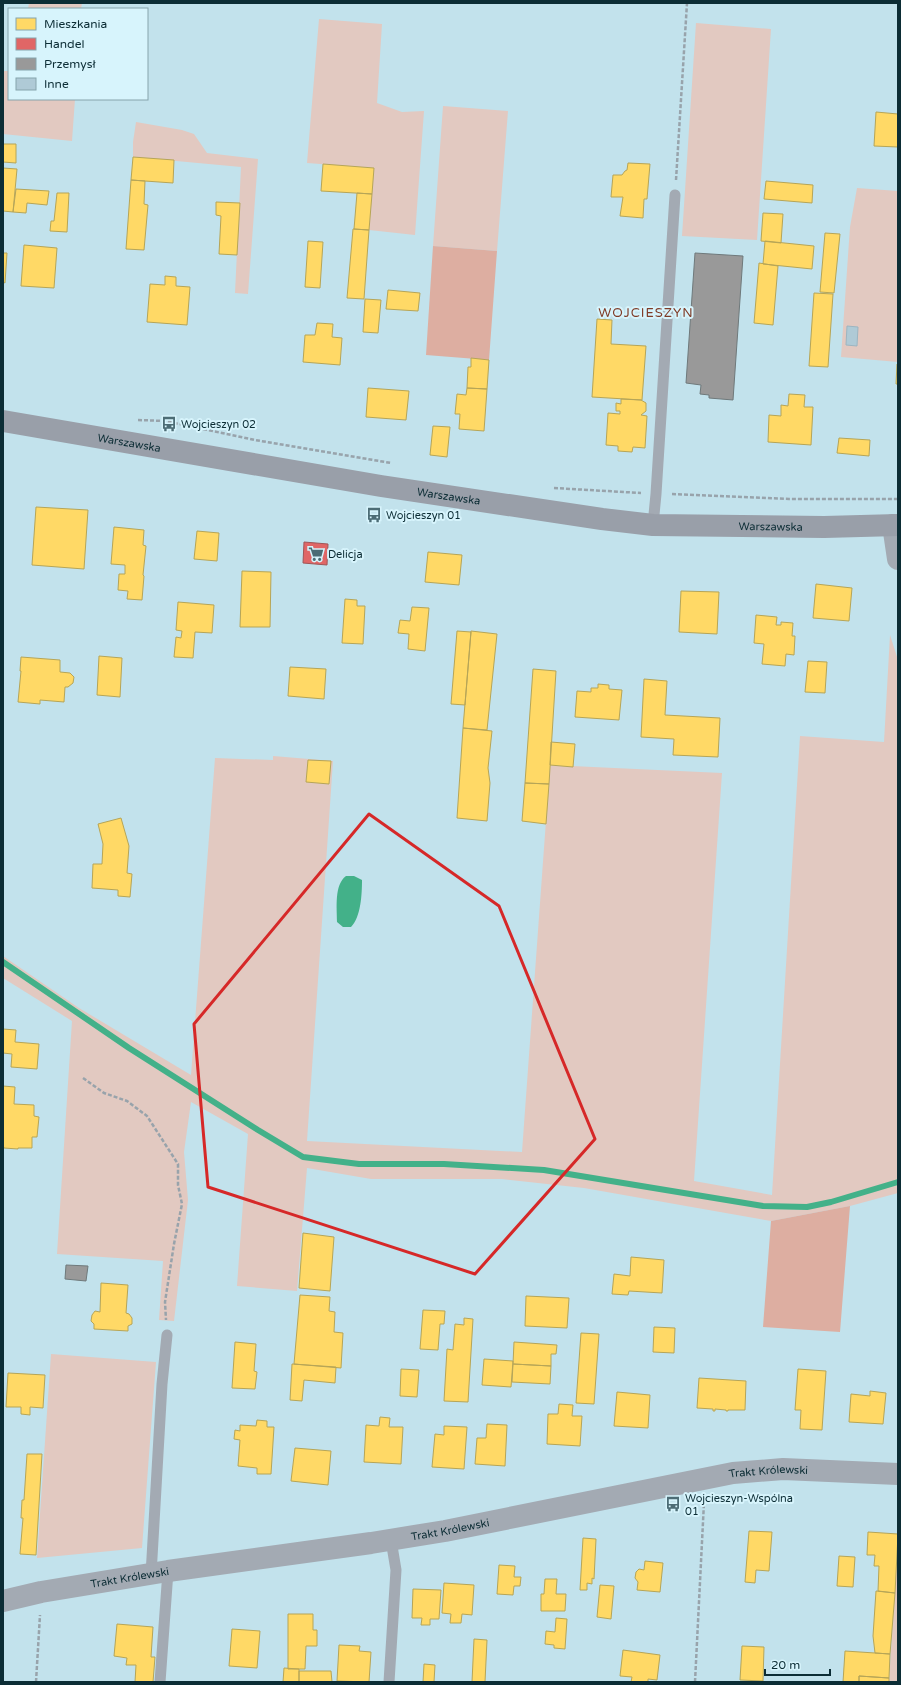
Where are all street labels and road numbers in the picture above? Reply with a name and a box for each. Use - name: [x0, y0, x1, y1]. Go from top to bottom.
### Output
- street label: Warszawska: [96, 431, 162, 455]
- street label: Warszawska: [416, 485, 481, 507]
- street label: Warszawska: [739, 520, 803, 533]
- street label: Trakt Królewski: [728, 1462, 808, 1480]
- street label: Trakt Królewski: [410, 1516, 490, 1543]
- street label: Trakt Królewski: [90, 1564, 170, 1590]

